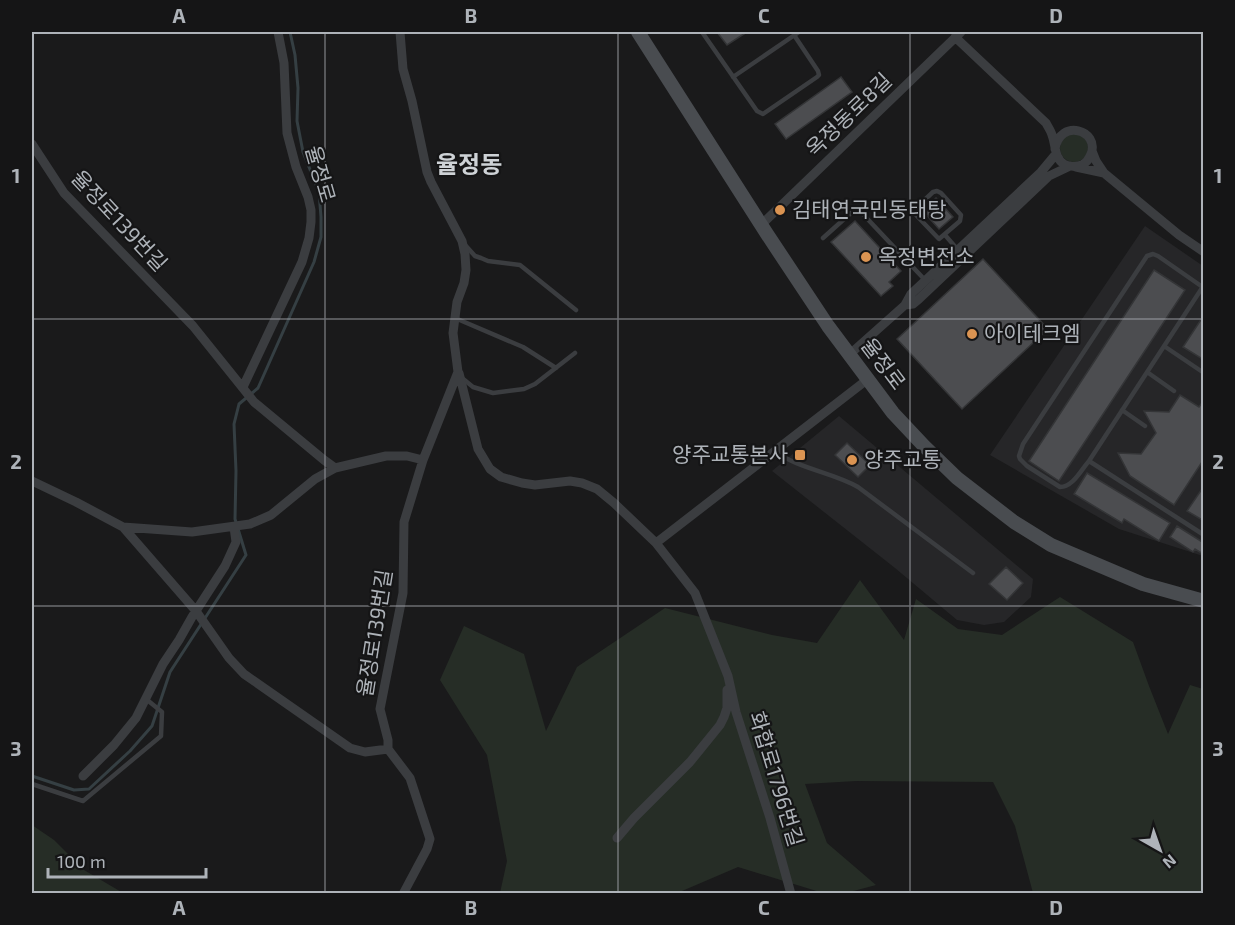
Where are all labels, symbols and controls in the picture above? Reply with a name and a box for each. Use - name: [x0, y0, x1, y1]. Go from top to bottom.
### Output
- text: A: [172, 3, 186, 27]
- text: B: [465, 3, 477, 27]
- text: C: [758, 3, 770, 27]
- text: D: [1049, 3, 1063, 27]
- street label: 옥정동로8길: [800, 67, 896, 161]
- street label: 율정로: [301, 142, 341, 205]
- district label: 율정동: [436, 149, 502, 178]
- text: 1: [12, 163, 20, 187]
- text: 1: [1214, 163, 1222, 187]
- street label: 율정로139번길: [67, 164, 173, 276]
- place label: 김태연국민동태탕: [792, 196, 947, 221]
- marker: 김태연국민동태탕: [773, 203, 787, 217]
- place label: 옥정변전소: [878, 243, 975, 268]
- marker: 옥정변전소: [859, 250, 873, 264]
- place label: 아이테크엠: [984, 320, 1081, 345]
- marker: 아이테크엠: [965, 327, 979, 341]
- street label: 율정로: [857, 332, 912, 394]
- place label: 양주교통본사: [672, 441, 788, 466]
- place label: 양주교통: [864, 446, 941, 471]
- marker: 양주교통본사: [793, 448, 807, 462]
- text: 2: [10, 449, 22, 473]
- text: 2: [1212, 449, 1224, 473]
- marker: 양주교통: [845, 453, 859, 467]
- street label: 율정로139번길: [351, 567, 396, 698]
- street label: 화합로1796번길: [745, 708, 810, 849]
- text: 3: [10, 736, 22, 760]
- text: 3: [1212, 736, 1224, 760]
- north arrow: [1130, 820, 1190, 880]
- scale bar: [48, 841, 206, 879]
- text: 100 m: [57, 850, 106, 872]
- text: N: [1159, 851, 1180, 873]
- text: A: [172, 895, 186, 919]
- text: B: [465, 895, 477, 919]
- text: C: [758, 895, 770, 919]
- text: D: [1049, 895, 1063, 919]

